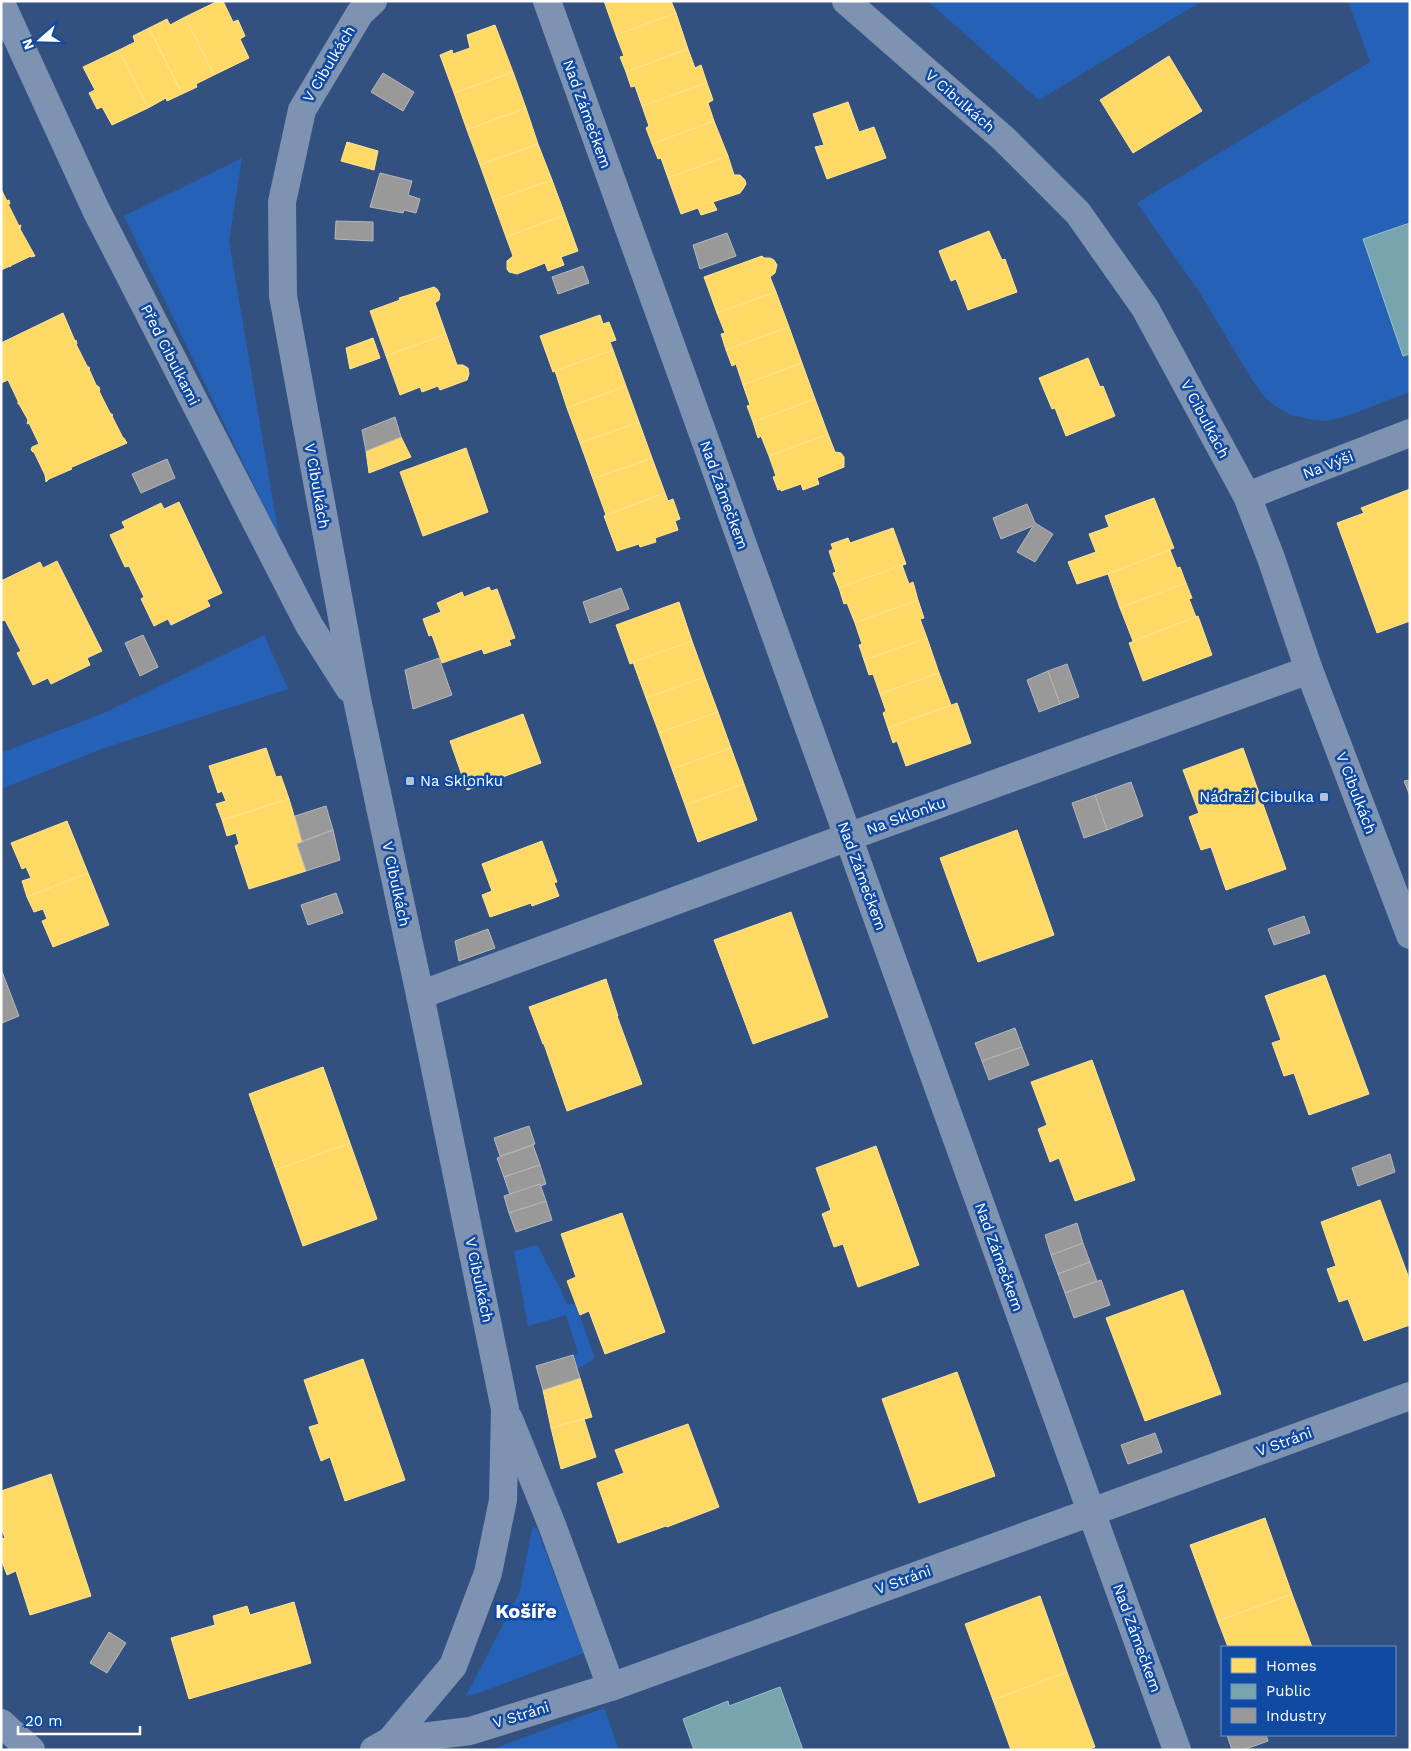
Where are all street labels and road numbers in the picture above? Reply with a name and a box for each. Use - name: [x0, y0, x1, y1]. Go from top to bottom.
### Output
- street label: V Cibulkách: [299, 22, 359, 106]
- street label: Nad Zámečkem: [559, 57, 615, 171]
- street label: V Cibulkách: [921, 66, 999, 136]
- street label: Před Cibulkami: [137, 302, 203, 408]
- street label: V Cibulkách: [1177, 377, 1233, 461]
- street label: Nad Zámečkem: [696, 438, 752, 552]
- street label: V Cibulkách: [301, 442, 333, 530]
- street label: Na Výši: [1300, 447, 1356, 483]
- street label: V Cibulkách: [1332, 749, 1380, 837]
- street label: Na Sklonku: [864, 793, 948, 839]
- street label: Nad Zámečkem: [834, 819, 890, 933]
- street label: V Cibulkách: [378, 840, 414, 928]
- street label: Nad Zámečkem: [971, 1200, 1027, 1314]
- street label: V Cibulkách: [461, 1236, 497, 1324]
- street label: V Stráni: [1254, 1424, 1314, 1460]
- street label: V Stráni: [873, 1562, 933, 1598]
- street label: Nad Zámečkem: [1109, 1581, 1165, 1695]
- street label: V Stráni: [491, 1698, 551, 1732]

